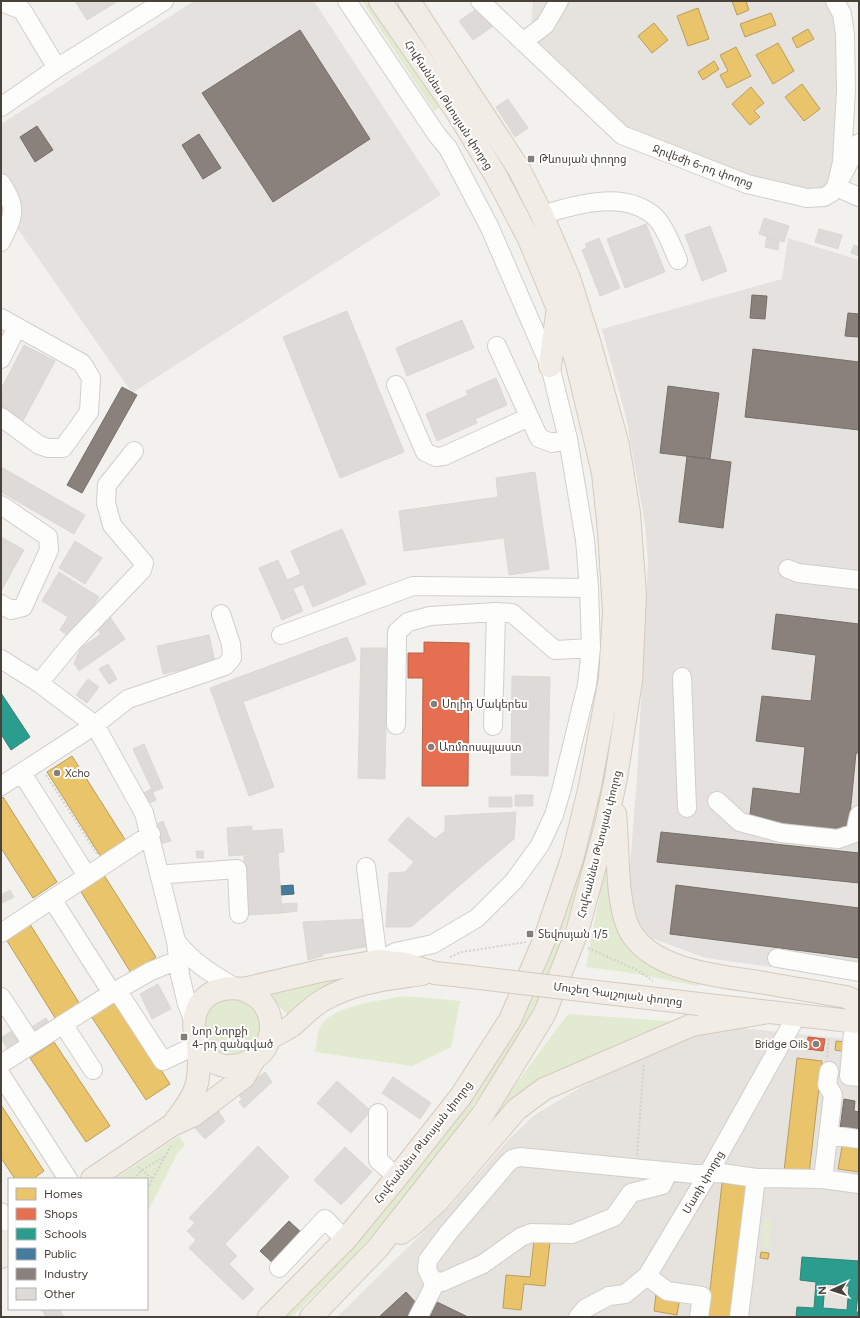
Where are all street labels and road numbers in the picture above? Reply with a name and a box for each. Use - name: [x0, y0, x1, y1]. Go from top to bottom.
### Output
- street label: Հովհաննես Թևոսյան փողոց: [402, 38, 495, 173]
- street label: Ջրվեժի 6-րդ փողոց: [651, 142, 755, 191]
- street label: Հովհաննես Թևոսյան փողոց: [575, 769, 624, 919]
- street label: Մուշեղ Գալշոյան փողոց: [553, 980, 683, 1009]
- street label: Հովհաննես Թևոսյան փողոց: [372, 1078, 475, 1206]
- street label: Մառի փողոց: [680, 1148, 727, 1216]

